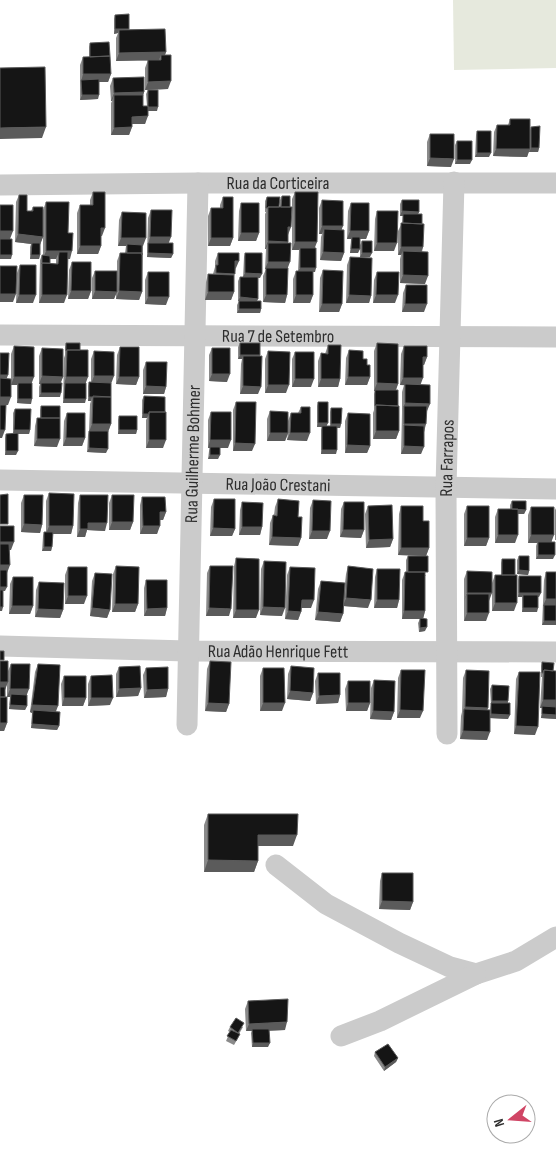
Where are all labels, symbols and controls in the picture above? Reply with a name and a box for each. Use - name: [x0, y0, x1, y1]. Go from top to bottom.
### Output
- street label: Rua da Corticeira: [227, 173, 329, 194]
- street label: Rua 7 de Setembro: [222, 325, 334, 347]
- street label: Rua Guilherme Bohmer: [181, 385, 204, 523]
- street label: Rua Farrapos: [435, 419, 458, 497]
- street label: Rua João Crestani: [225, 473, 331, 496]
- street label: Rua Adão Henrique Fett: [208, 641, 349, 662]
- north arrow: [486, 1094, 536, 1144]
- text: N: [490, 1117, 508, 1129]

